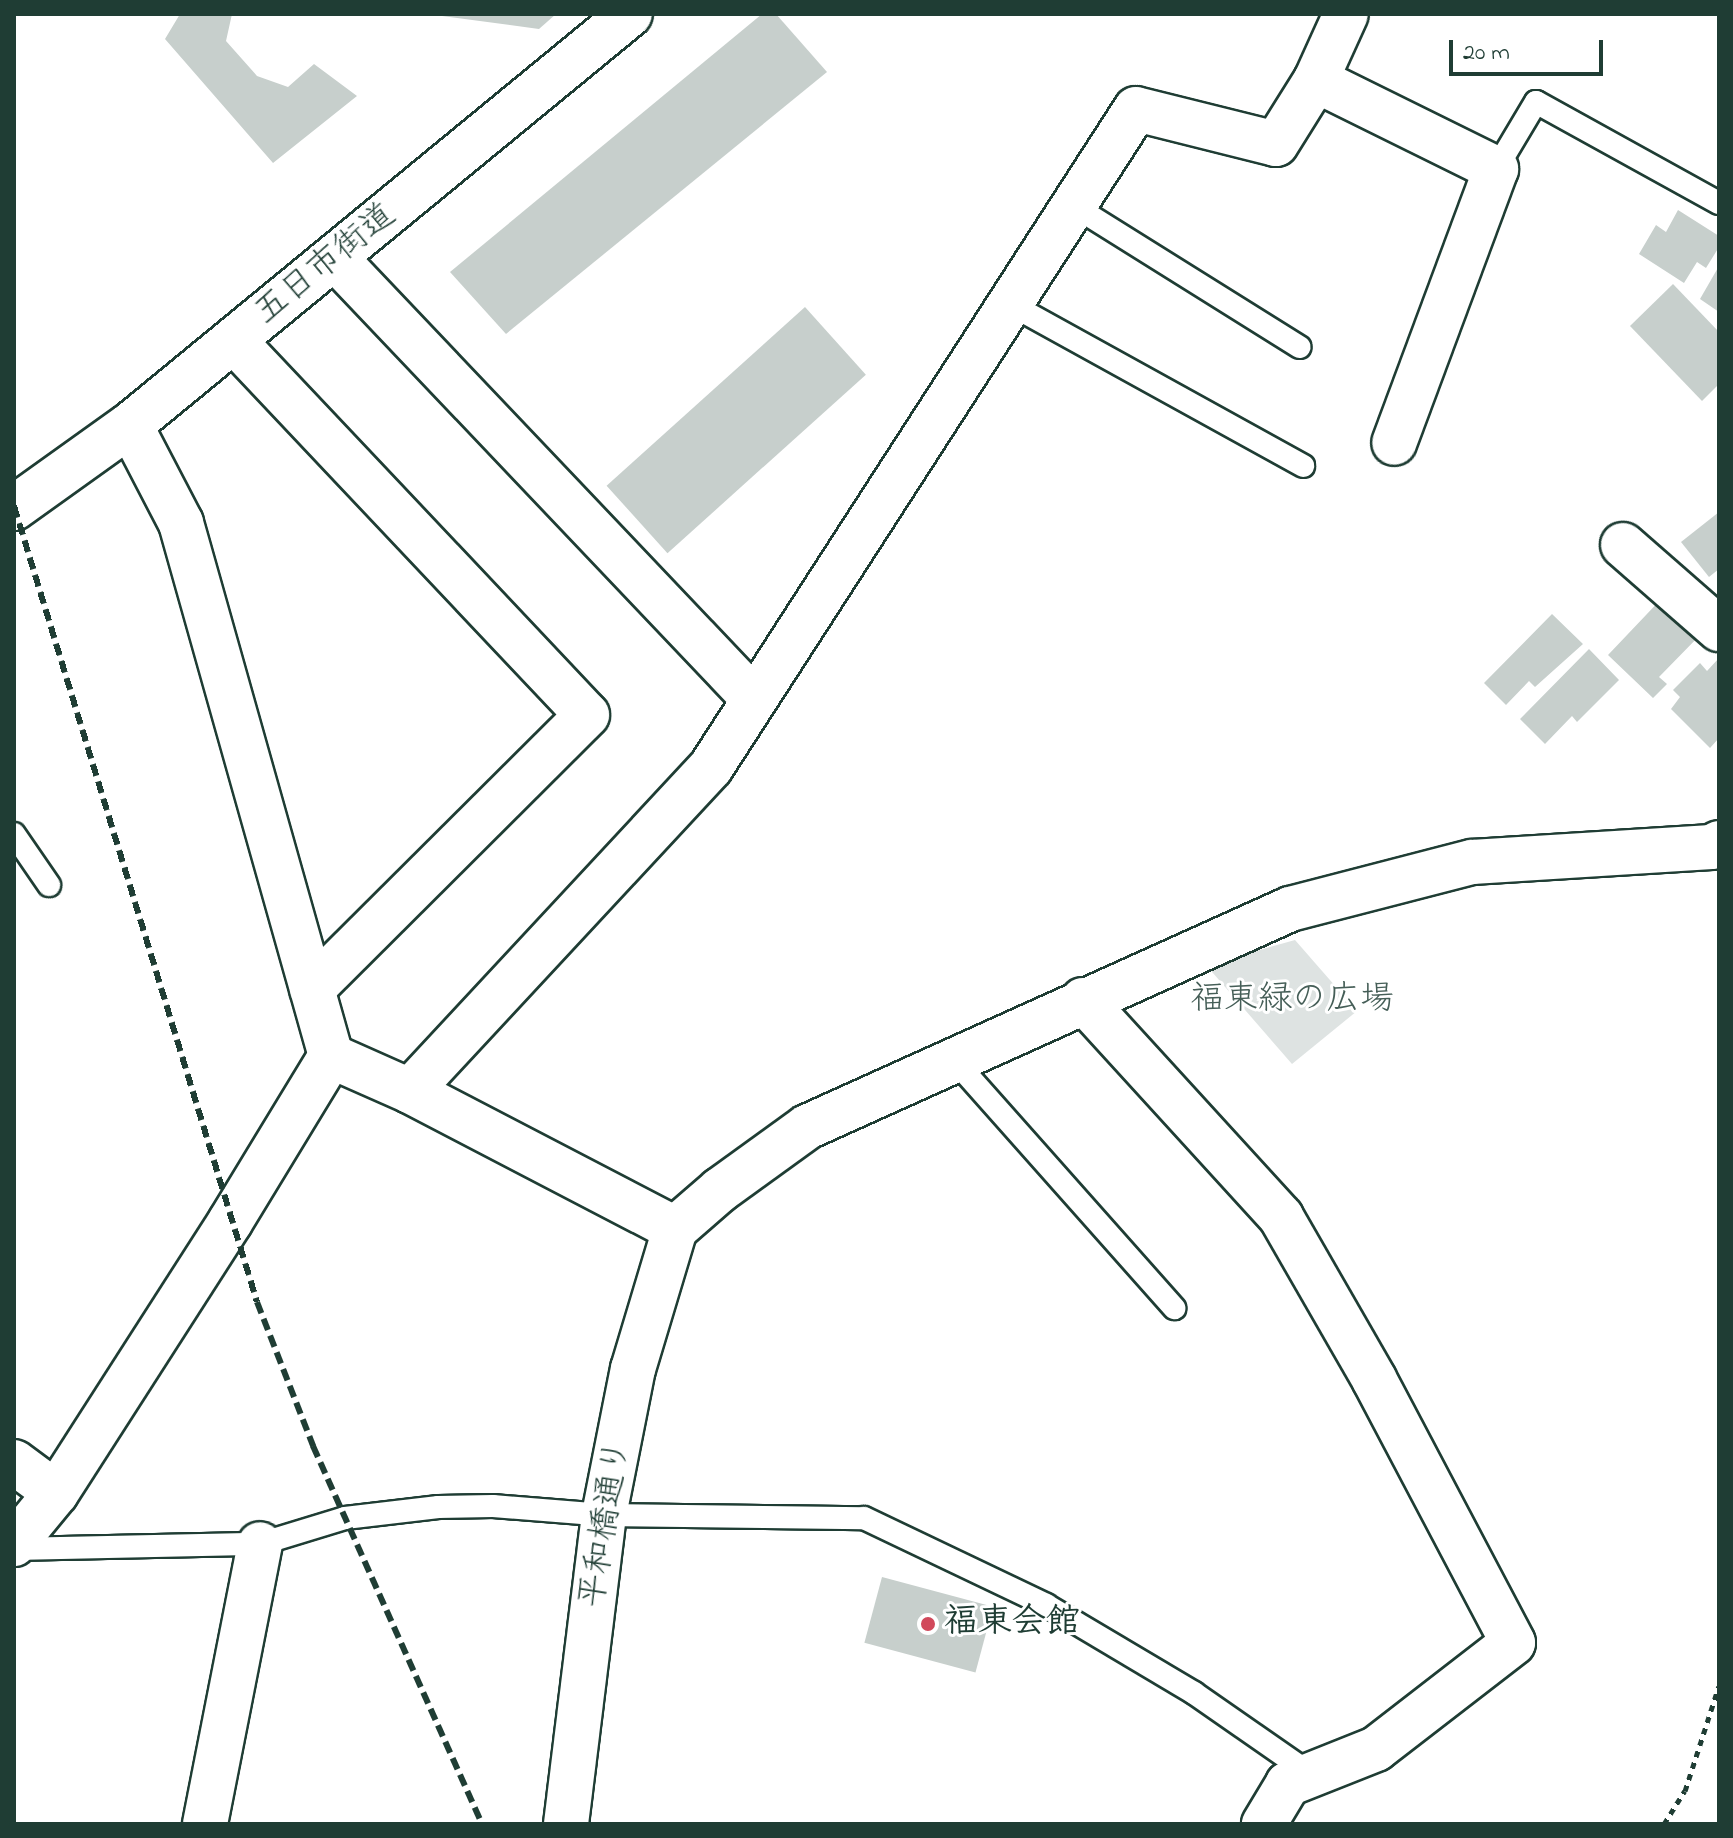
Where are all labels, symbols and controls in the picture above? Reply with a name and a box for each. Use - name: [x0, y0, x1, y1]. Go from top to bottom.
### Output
- scale bar: [1453, 24, 1607, 74]
- text: 20 m: [1463, 36, 1510, 71]
- street label: 五日市街道: [247, 196, 405, 334]
- park label: 福東緑の広場: [1190, 981, 1394, 1021]
- street label: 平和橋通り: [574, 1437, 640, 1611]
- place label: 福東会館: [944, 1604, 1080, 1644]
- marker: 福東会館: [919, 1615, 937, 1633]

